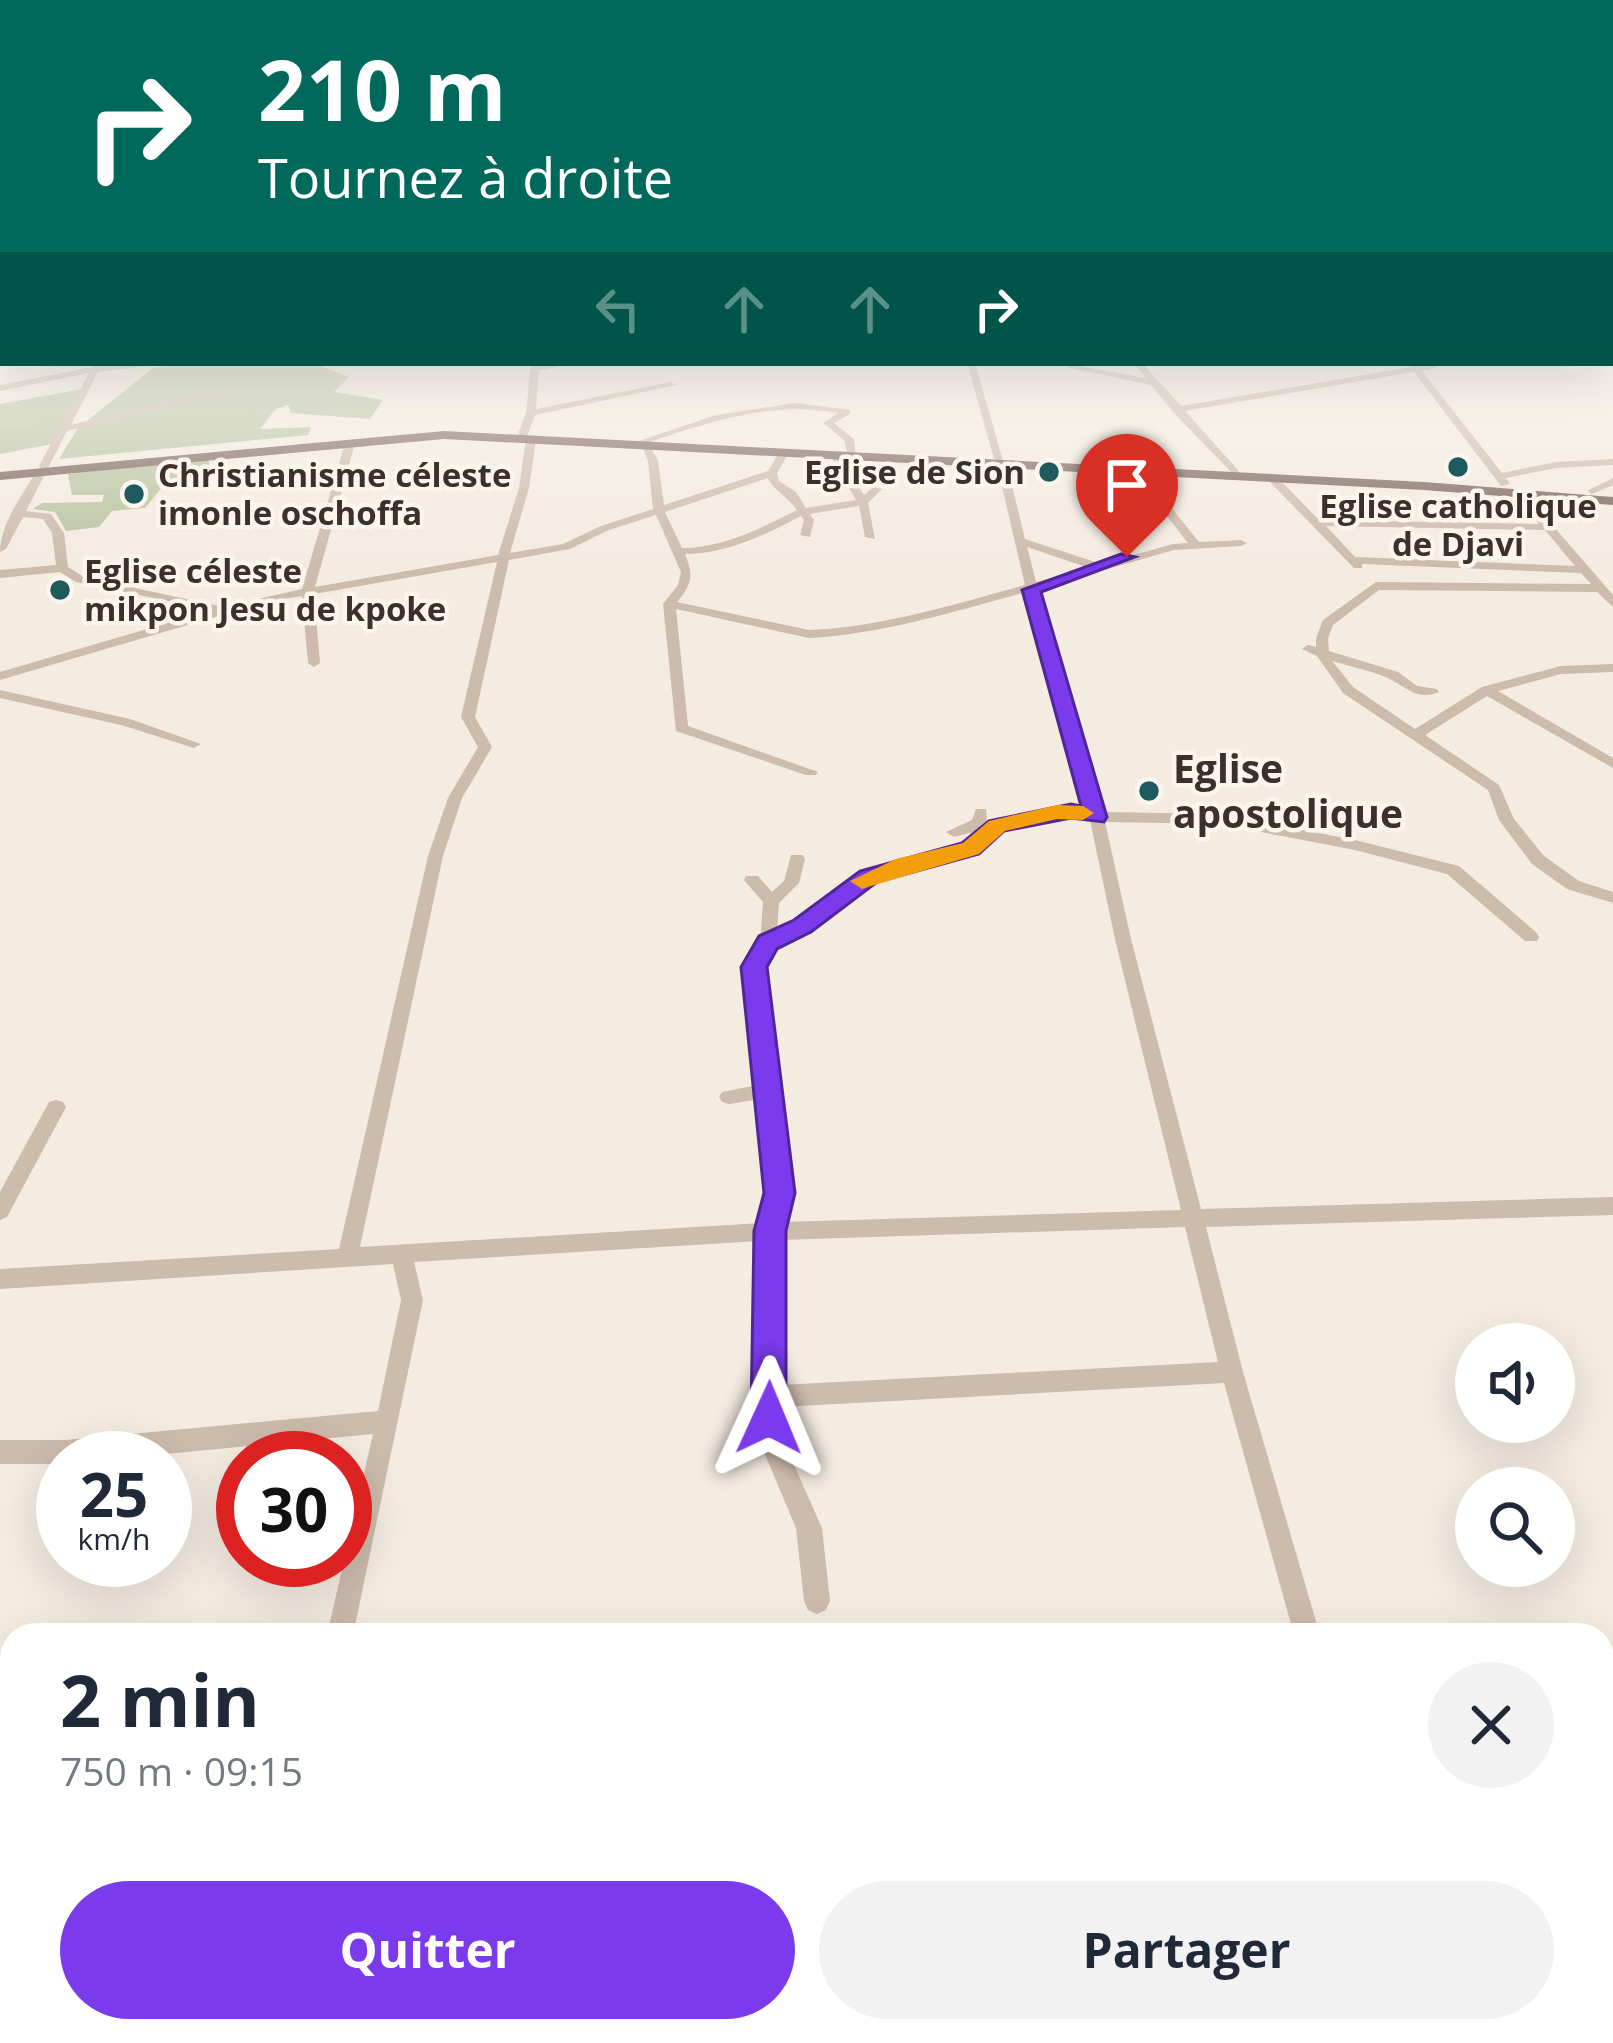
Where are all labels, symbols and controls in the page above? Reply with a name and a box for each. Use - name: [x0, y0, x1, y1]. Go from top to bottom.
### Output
- text: 210 m: [258, 31, 506, 146]
- icon: right: [60, 48, 216, 204]
- text: Tournez à droite: [258, 140, 673, 214]
- icon: left: [585, 276, 651, 342]
- icon: ahead: [711, 276, 777, 342]
- icon: ahead: [837, 276, 903, 342]
- icon: right: [963, 276, 1029, 342]
- pin: [1076, 434, 1178, 557]
- place label: Eglise de Sion: [804, 449, 1025, 494]
- place label: Christianisme céleste imonle oschoffa: [158, 452, 511, 535]
- icon: arrive: [1094, 452, 1160, 518]
- marker: Eglise catholique de Djavi: [1445, 454, 1471, 480]
- marker: Eglise de Sion: [1036, 459, 1062, 485]
- marker: Christianisme céleste imonle oschoffa: [121, 481, 147, 507]
- place label: Eglise catholique de Djavi: [1319, 483, 1597, 566]
- place label: Eglise céleste mikpon Jesu de kpoke: [84, 548, 446, 631]
- marker: Eglise céleste mikpon Jesu de kpoke: [47, 577, 73, 603]
- place label: Eglise apostolique: [1173, 741, 1403, 839]
- marker: Eglise apostolique: [1136, 778, 1162, 804]
- map controls: [1455, 1323, 1575, 1587]
- button: sound: [1455, 1323, 1575, 1443]
- position arrow: [706, 1355, 832, 1481]
- speed limit sign: 30: [216, 1431, 372, 1587]
- text: 25: [80, 1453, 148, 1535]
- button: search: [1455, 1467, 1575, 1587]
- text: km/h: [78, 1518, 150, 1559]
- text: 2 min: [60, 1650, 260, 1748]
- button: close: [1428, 1662, 1554, 1788]
- text: 750 m · 09:15: [60, 1744, 303, 1797]
- button: Quitter: [60, 1881, 795, 2019]
- button: Partager: [819, 1881, 1554, 2019]

